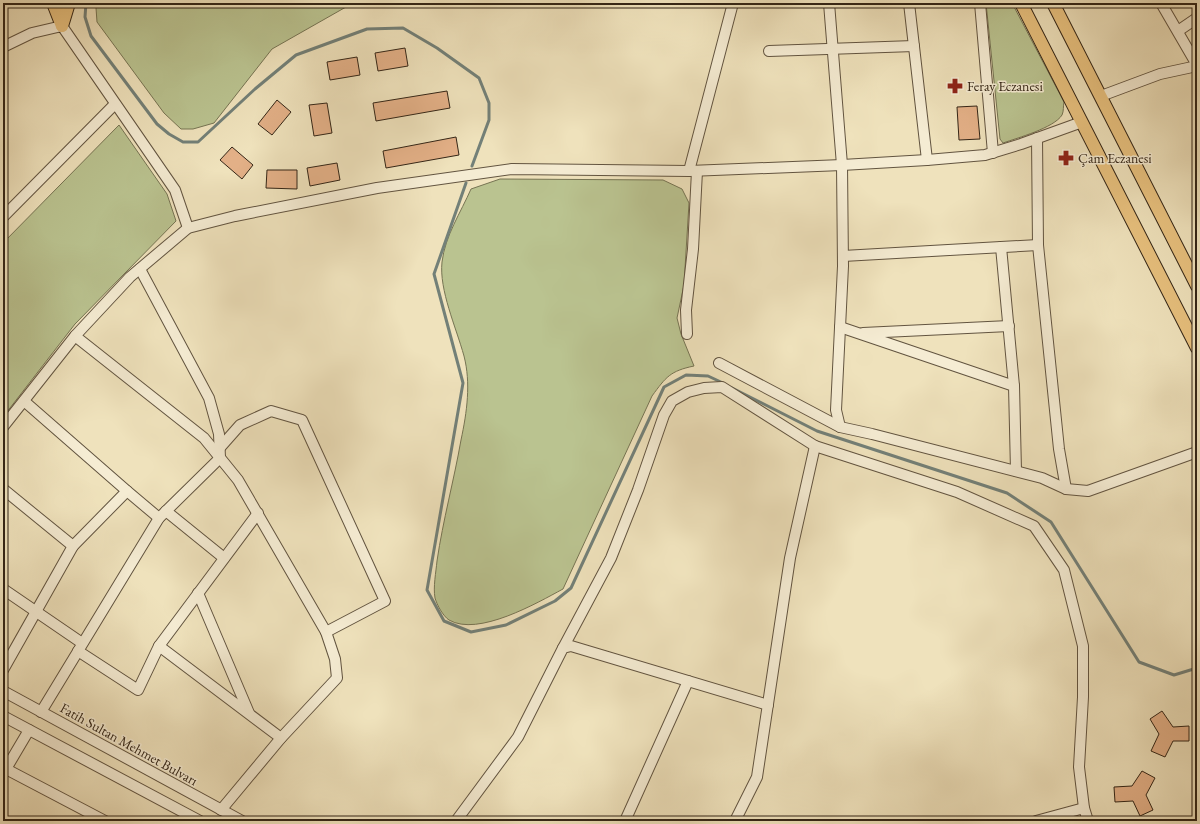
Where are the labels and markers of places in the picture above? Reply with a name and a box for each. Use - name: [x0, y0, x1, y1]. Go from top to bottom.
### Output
- pharmacy icon: Feray Eczanesi: [946, 77, 964, 95]
- place label: Feray Eczanesi: [967, 77, 1043, 95]
- pharmacy icon: Çam Eczanesi: [1057, 149, 1075, 167]
- place label: Çam Eczanesi: [1078, 149, 1152, 167]

